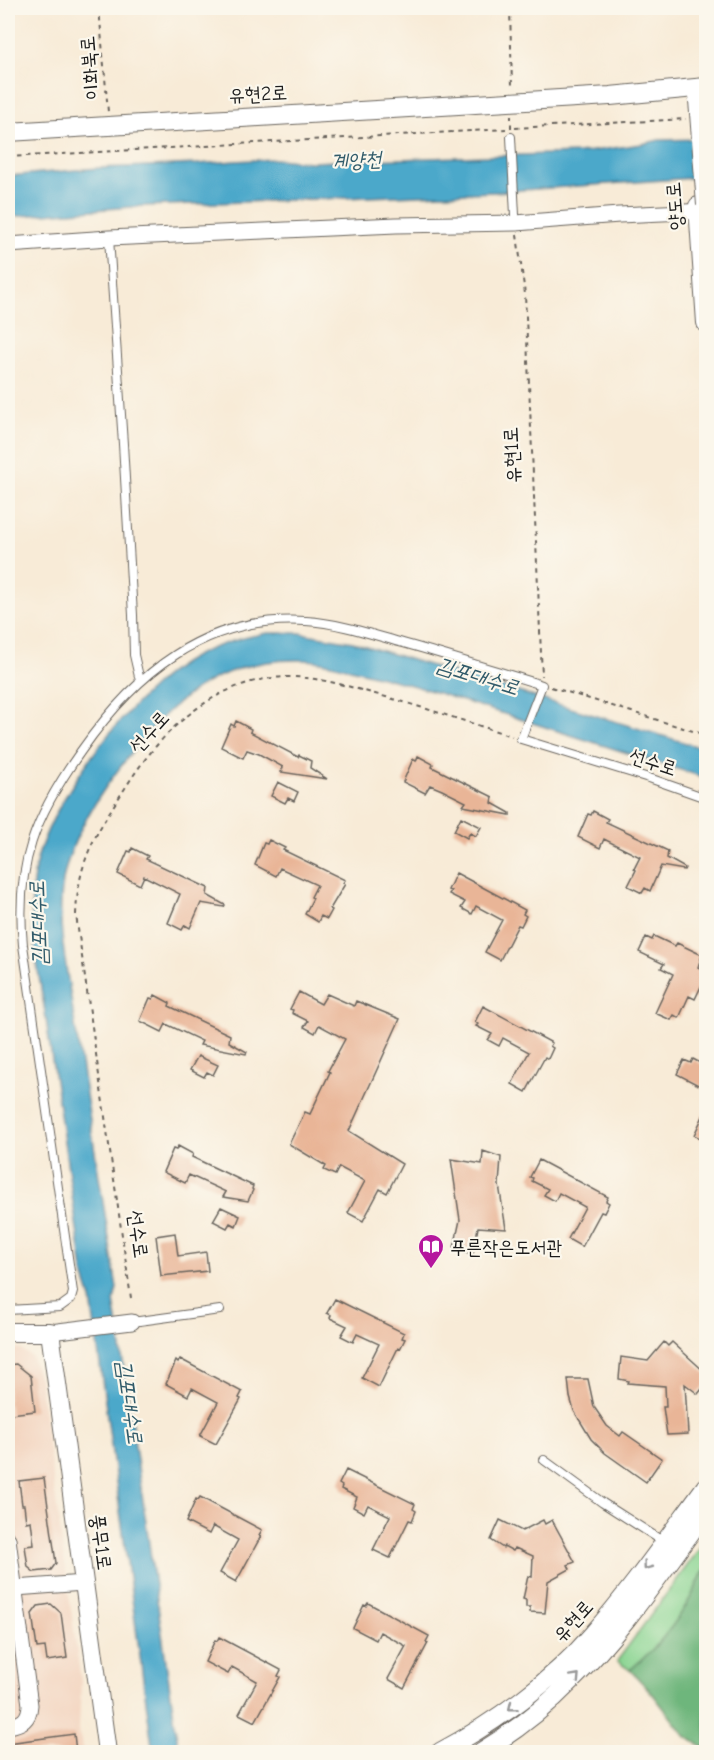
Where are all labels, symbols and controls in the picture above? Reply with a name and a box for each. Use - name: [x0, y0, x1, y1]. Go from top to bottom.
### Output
- street label: 이화북로: [76, 35, 104, 101]
- street label: 유현2로: [228, 81, 288, 107]
- water label: 계양천: [330, 147, 384, 173]
- street label: 양도로: [661, 181, 689, 231]
- street label: 유현1로: [499, 426, 525, 484]
- water label: 김포대수로: [434, 652, 522, 700]
- street label: 선수로: [124, 706, 174, 758]
- street label: 선수로: [626, 744, 680, 780]
- water label: 김포대수로: [25, 880, 51, 966]
- street label: 선수로: [123, 1208, 153, 1260]
- library icon: 푸른작은도서관: [416, 1232, 446, 1270]
- place label: 푸른작은도서관: [450, 1236, 563, 1259]
- water label: 김포대수로: [112, 1358, 148, 1446]
- street label: 풍무1로: [86, 1513, 116, 1571]
- one-way arrow: [643, 1560, 654, 1571]
- street label: 유현로: [548, 1595, 598, 1647]
- one-way arrow: [568, 1673, 579, 1684]
- one-way arrow: [508, 1699, 519, 1710]

